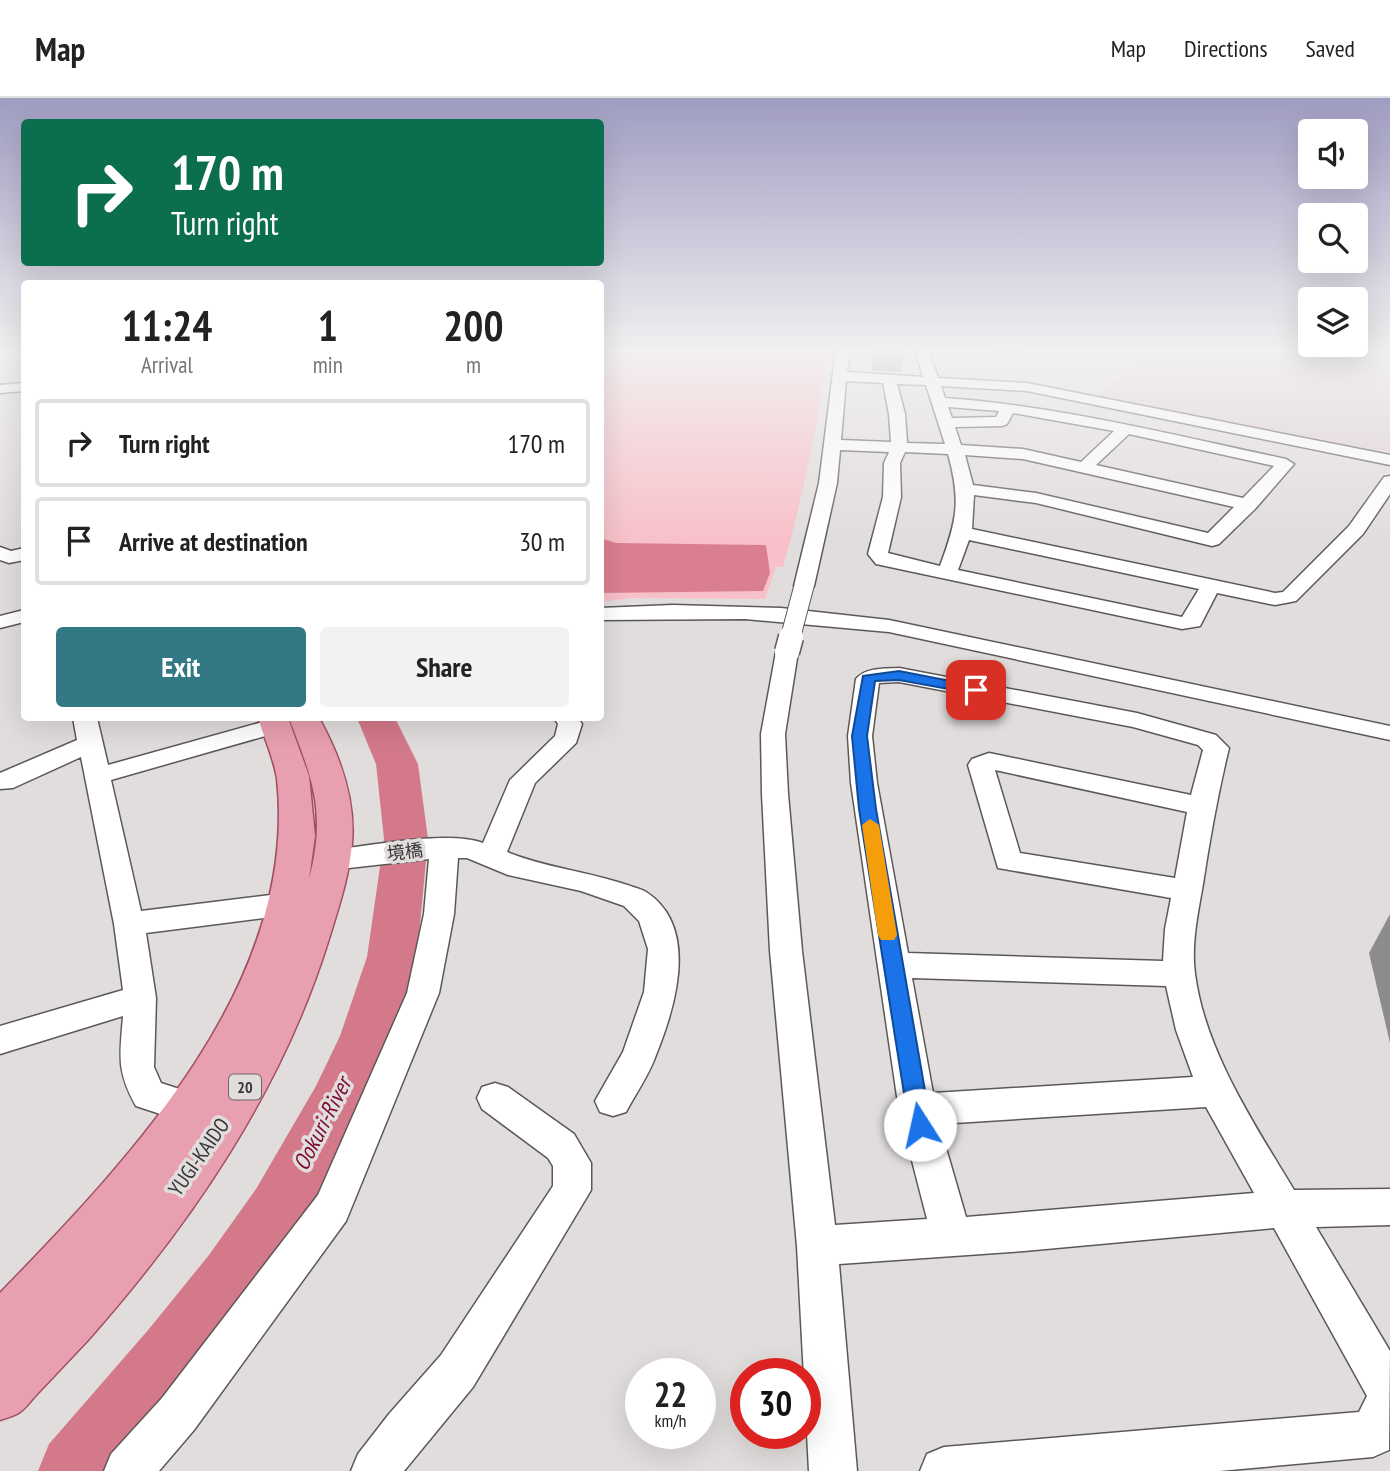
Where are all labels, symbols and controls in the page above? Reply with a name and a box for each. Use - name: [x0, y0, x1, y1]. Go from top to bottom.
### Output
- text: Map: [35, 27, 85, 70]
- text: Map: [1111, 33, 1146, 64]
- text: Directions: [1184, 33, 1268, 64]
- text: Saved: [1306, 33, 1355, 64]
- map controls: [1298, 119, 1368, 357]
- button: sound: [1298, 119, 1368, 189]
- text: 170 m: [171, 140, 284, 204]
- icon: right: [56, 147, 147, 238]
- text: Turn right: [171, 202, 279, 244]
- button: search: [1298, 203, 1368, 273]
- button: layers: [1298, 287, 1368, 357]
- text: 11:24: [121, 298, 212, 353]
- text: 1: [318, 298, 338, 353]
- text: 200: [443, 298, 504, 353]
- text: Arrival: [141, 350, 193, 379]
- text: min: [313, 350, 343, 379]
- text: m: [466, 350, 481, 379]
- icon: right: [60, 424, 98, 462]
- text: Turn right: [119, 427, 210, 460]
- text: 170 m: [507, 427, 565, 460]
- icon: arrive: [60, 522, 98, 560]
- text: Arrive at destination: [119, 525, 308, 558]
- text: 30 m: [519, 525, 565, 558]
- button: Exit: [56, 627, 306, 707]
- button: Share: [320, 627, 569, 707]
- pin: [946, 660, 1006, 720]
- icon: arrive: [957, 671, 995, 709]
- street label: 境橋: [386, 838, 424, 865]
- water label: Ookuri-River: [286, 1069, 359, 1175]
- road number: 20: [229, 1074, 261, 1099]
- position arrow: [883, 1088, 957, 1162]
- street label: YUGI-KAIDO: [162, 1112, 235, 1201]
- speed limit sign: 30: [730, 1358, 821, 1449]
- text: 22: [654, 1371, 687, 1417]
- text: km/h: [655, 1409, 686, 1432]

